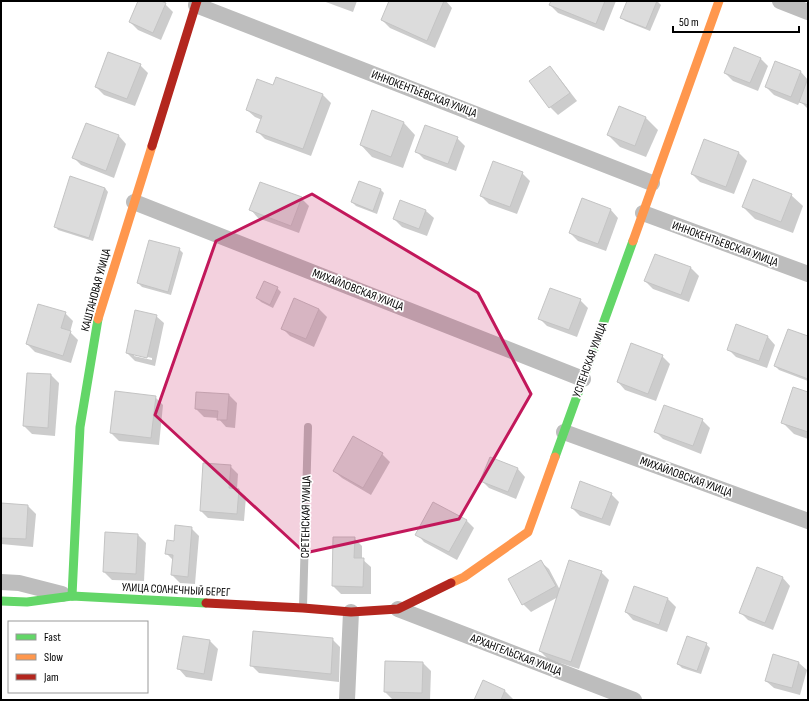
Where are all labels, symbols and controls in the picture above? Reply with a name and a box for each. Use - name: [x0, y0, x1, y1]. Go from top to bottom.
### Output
- scale bar: [673, 8, 799, 34]
- text: 50 m: [679, 15, 699, 30]
- street label: ИННОКЕНТЬЕВСКАЯ УЛИЦА: [369, 67, 480, 121]
- street label: ИННОКЕНТЬЕВСКАЯ УЛИЦА: [670, 218, 781, 270]
- street label: КАШТАНОВАЯ УЛИЦА: [78, 246, 114, 333]
- street label: МИХАЙЛОВСКАЯ УЛИЦА: [310, 266, 407, 315]
- street label: УСПЕНСКАЯ УЛИЦА: [569, 320, 611, 400]
- street label: МИХАЙЛОВСКАЯ УЛИЦА: [638, 453, 735, 501]
- street label: СРЕТЕНСКАЯ УЛИЦА: [298, 475, 314, 558]
- street label: УЛИЦА СОЛНЕЧНЫЙ БЕРЕГ: [121, 580, 231, 600]
- legend: [8, 621, 148, 693]
- text: Fast: [44, 630, 61, 645]
- street label: АРХАНГЕЛЬСКАЯ УЛИЦА: [467, 630, 565, 680]
- text: Slow: [44, 650, 63, 665]
- text: Jam: [43, 670, 59, 685]

